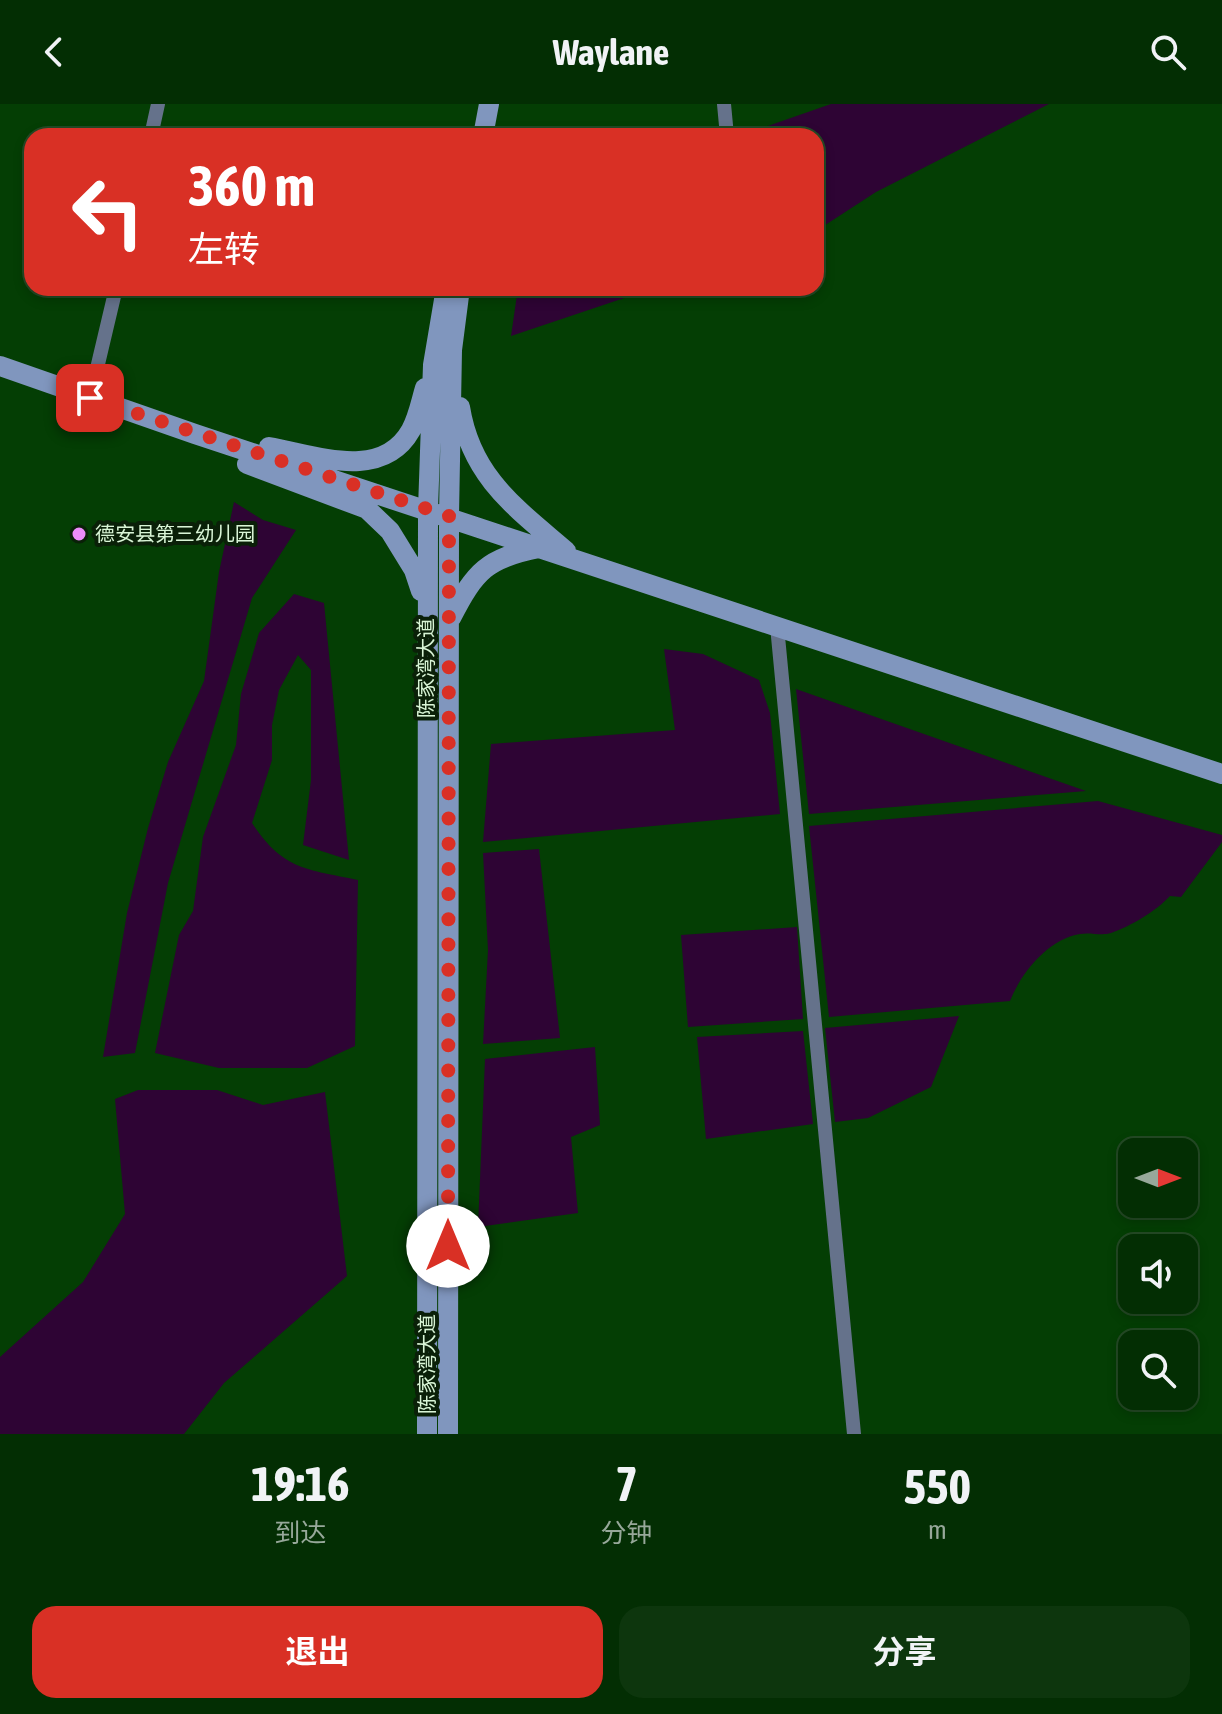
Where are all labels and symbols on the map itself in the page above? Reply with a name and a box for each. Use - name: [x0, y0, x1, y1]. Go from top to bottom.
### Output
- pin: [56, 364, 124, 432]
- place label: 德安县第三幼儿园: [95, 522, 255, 545]
- marker: 德安县第三幼儿园: [70, 525, 88, 543]
- street label: 陈家湾大道: [414, 618, 437, 718]
- north arrow: [1118, 1138, 1198, 1218]
- position arrow: [406, 1204, 490, 1288]
- street label: 陈家湾大道: [415, 1314, 438, 1414]

